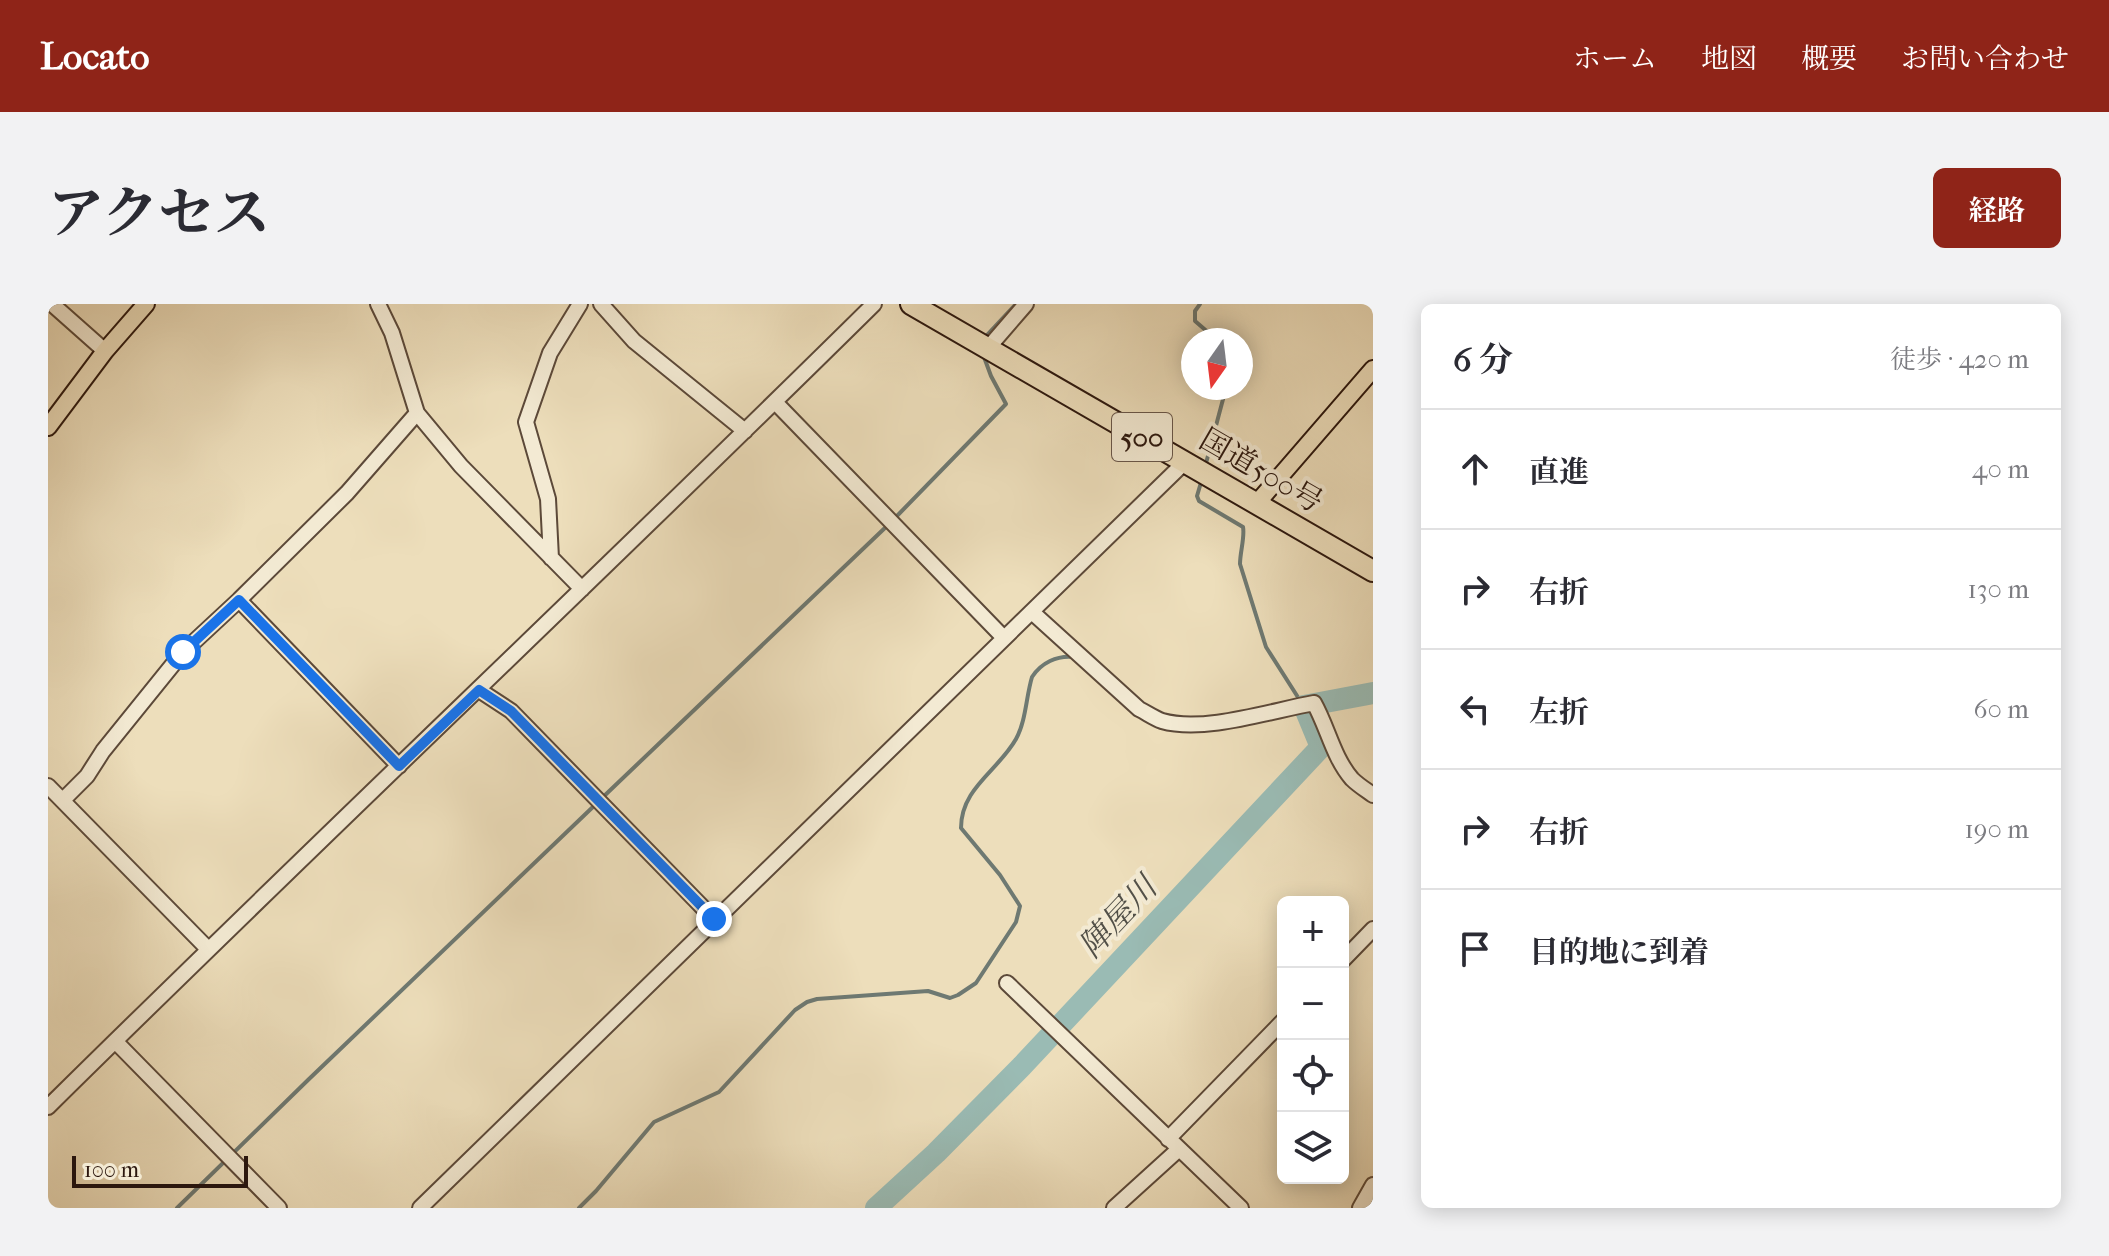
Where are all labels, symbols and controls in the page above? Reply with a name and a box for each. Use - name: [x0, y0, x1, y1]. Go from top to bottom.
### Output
- text: Locato: [40, 34, 150, 79]
- text: ホーム: [1573, 42, 1657, 75]
- text: 地図: [1701, 42, 1757, 75]
- text: 概要: [1801, 42, 1857, 75]
- text: お問い合わせ: [1901, 42, 2069, 75]
- button: 経路: [1933, 168, 2061, 248]
- text: アクセス: [48, 181, 270, 246]
- north arrow: [1181, 328, 1253, 400]
- text: 6 分: [1453, 340, 1513, 380]
- text: 徒歩 · 420 m: [1890, 344, 2029, 375]
- road number: 500: [1112, 413, 1172, 461]
- street label: 国道500号: [1193, 422, 1329, 520]
- icon: ahead: [1453, 447, 1497, 491]
- text: 40 m: [1972, 454, 2029, 485]
- text: 直進: [1529, 455, 1589, 490]
- icon: right: [1453, 567, 1497, 611]
- text: 130 m: [1968, 574, 2029, 605]
- text: 右折: [1529, 575, 1589, 610]
- route start: [165, 634, 201, 670]
- icon: left: [1453, 687, 1497, 731]
- text: 60 m: [1973, 694, 2029, 725]
- text: 左折: [1529, 695, 1589, 730]
- icon: right: [1453, 807, 1497, 851]
- text: 190 m: [1965, 814, 2029, 845]
- text: 右折: [1529, 815, 1589, 850]
- water label: 陣屋川: [1072, 867, 1166, 965]
- map controls: [1277, 896, 1349, 1184]
- button: +: [1277, 896, 1349, 968]
- route end: [696, 901, 732, 937]
- icon: arrive: [1453, 927, 1497, 971]
- text: 目的地に到着: [1529, 935, 1709, 970]
- button: −: [1277, 968, 1349, 1040]
- button: locate: [1277, 1040, 1349, 1112]
- button: layers: [1277, 1112, 1349, 1184]
- scale bar: [72, 1152, 248, 1188]
- text: 100 m: [84, 1157, 139, 1183]

